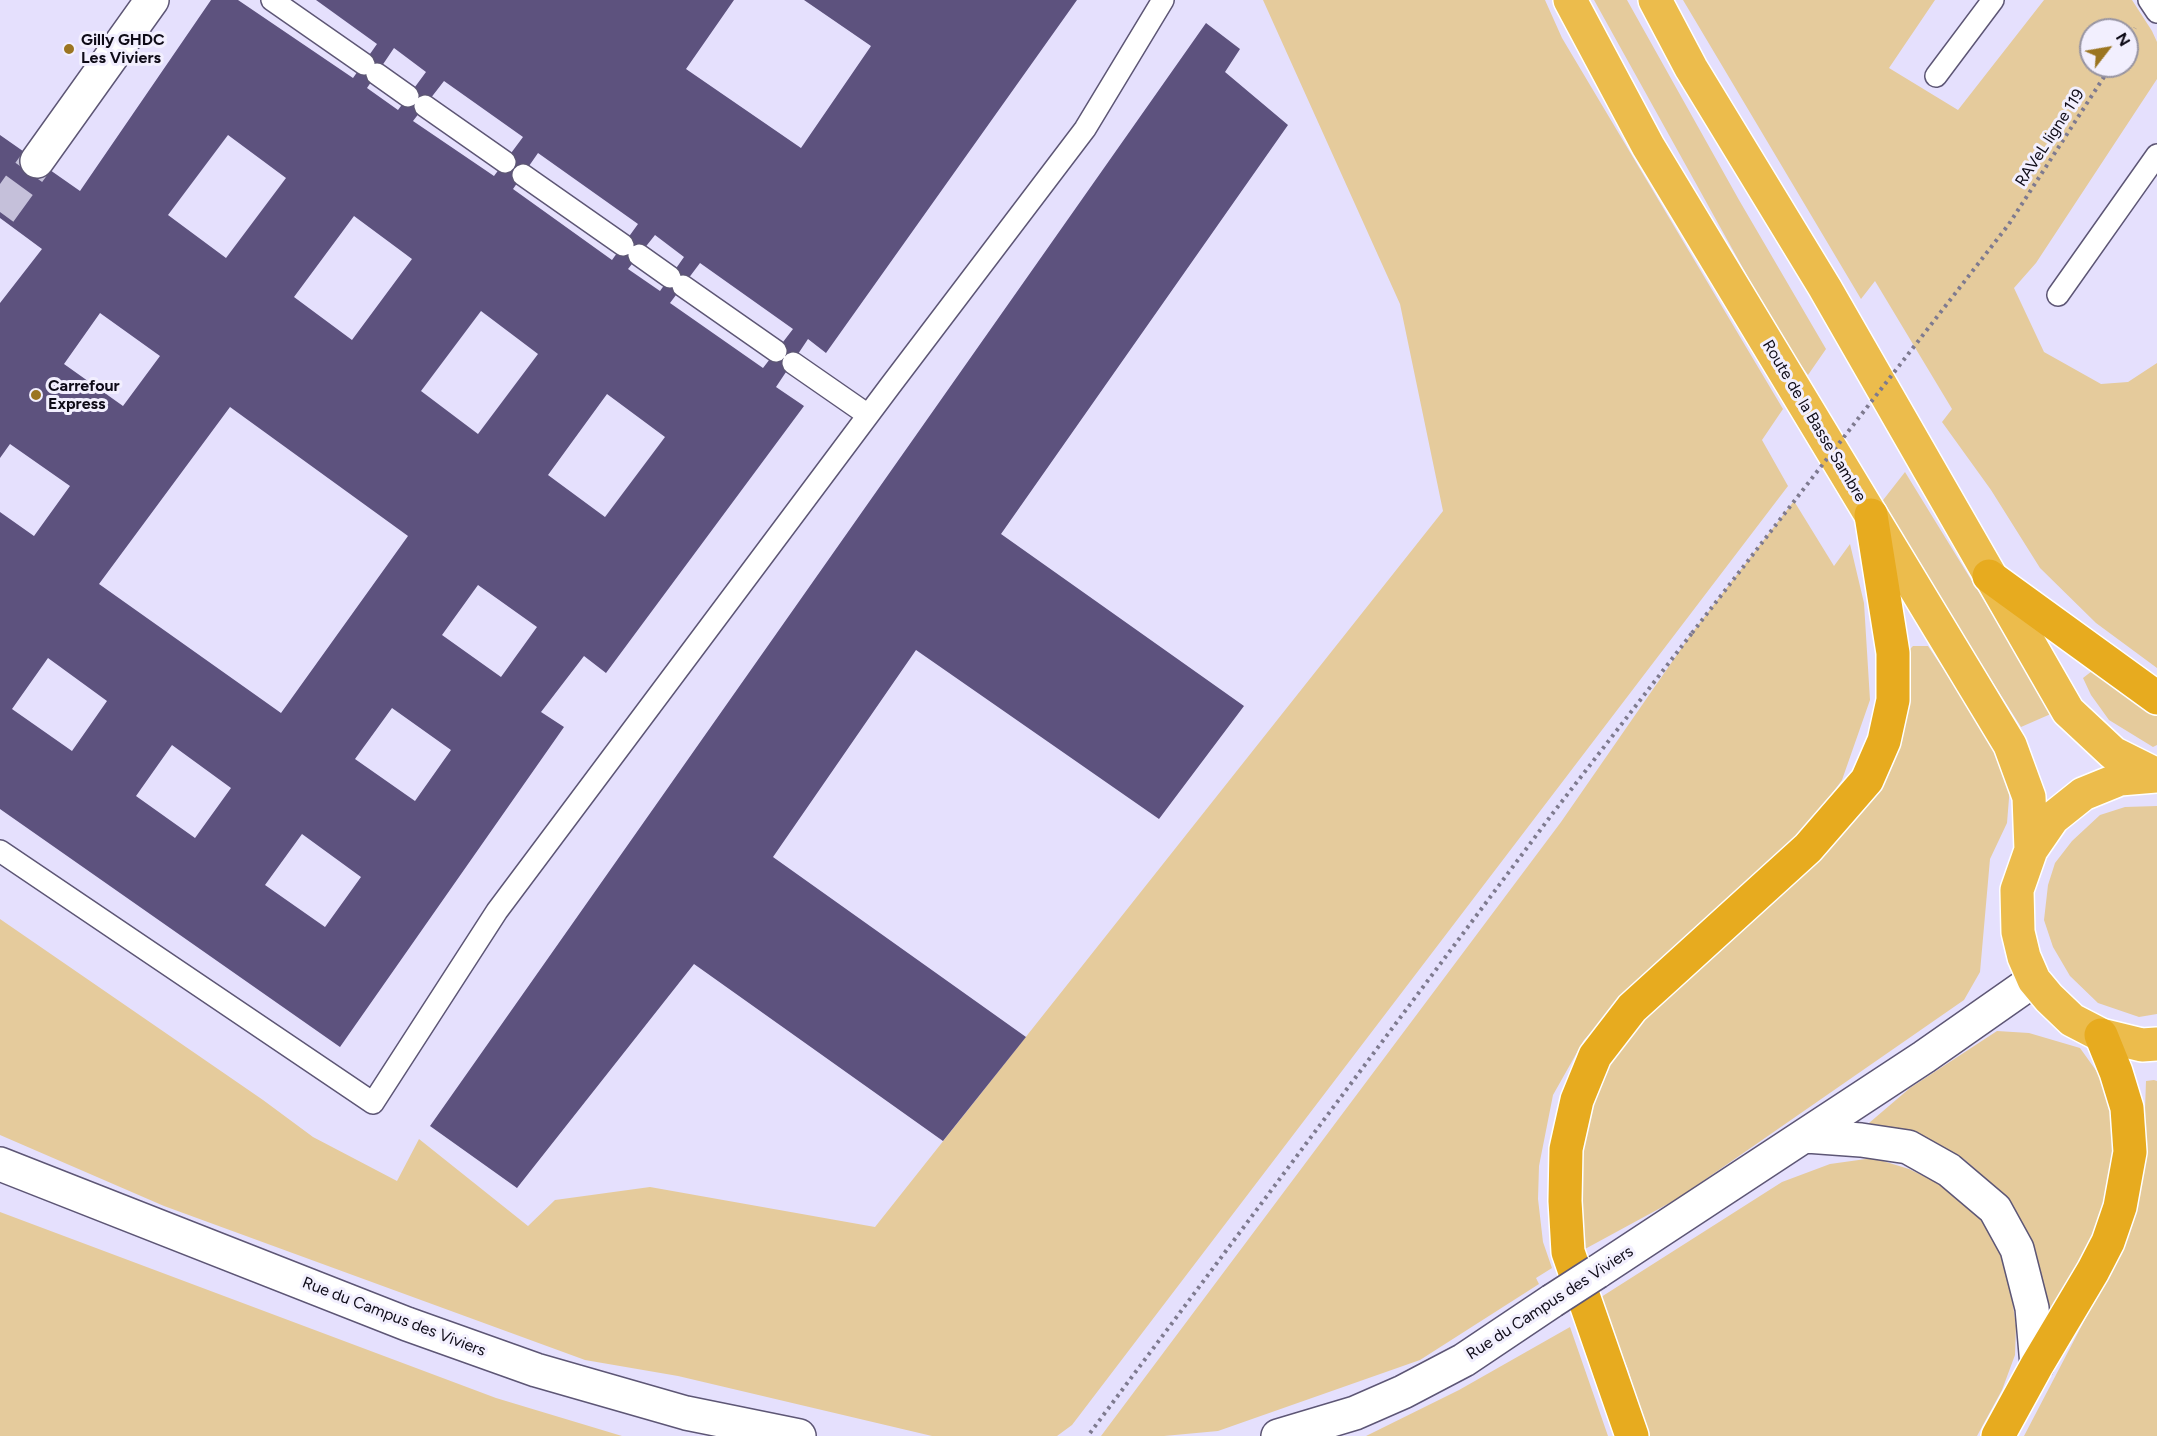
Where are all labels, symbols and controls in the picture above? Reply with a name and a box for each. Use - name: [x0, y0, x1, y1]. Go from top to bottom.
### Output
- north arrow: [2079, 18, 2139, 78]
- text: N: [2112, 29, 2134, 50]
- place label: Gilly GHDC Les Viviers: [81, 30, 165, 68]
- marker: Gilly GHDC Les Viviers: [62, 42, 76, 56]
- street label: RAVeL ligne 119: [2011, 86, 2089, 190]
- street label: Route de la Basse Sambre: [1758, 337, 1870, 505]
- place label: Carrefour Express: [48, 376, 120, 414]
- marker: Carrefour Express: [29, 388, 43, 402]
- street label: Rue du Campus des Viviers: [1463, 1242, 1637, 1364]
- street label: Rue du Campus des Viviers: [300, 1273, 488, 1361]

